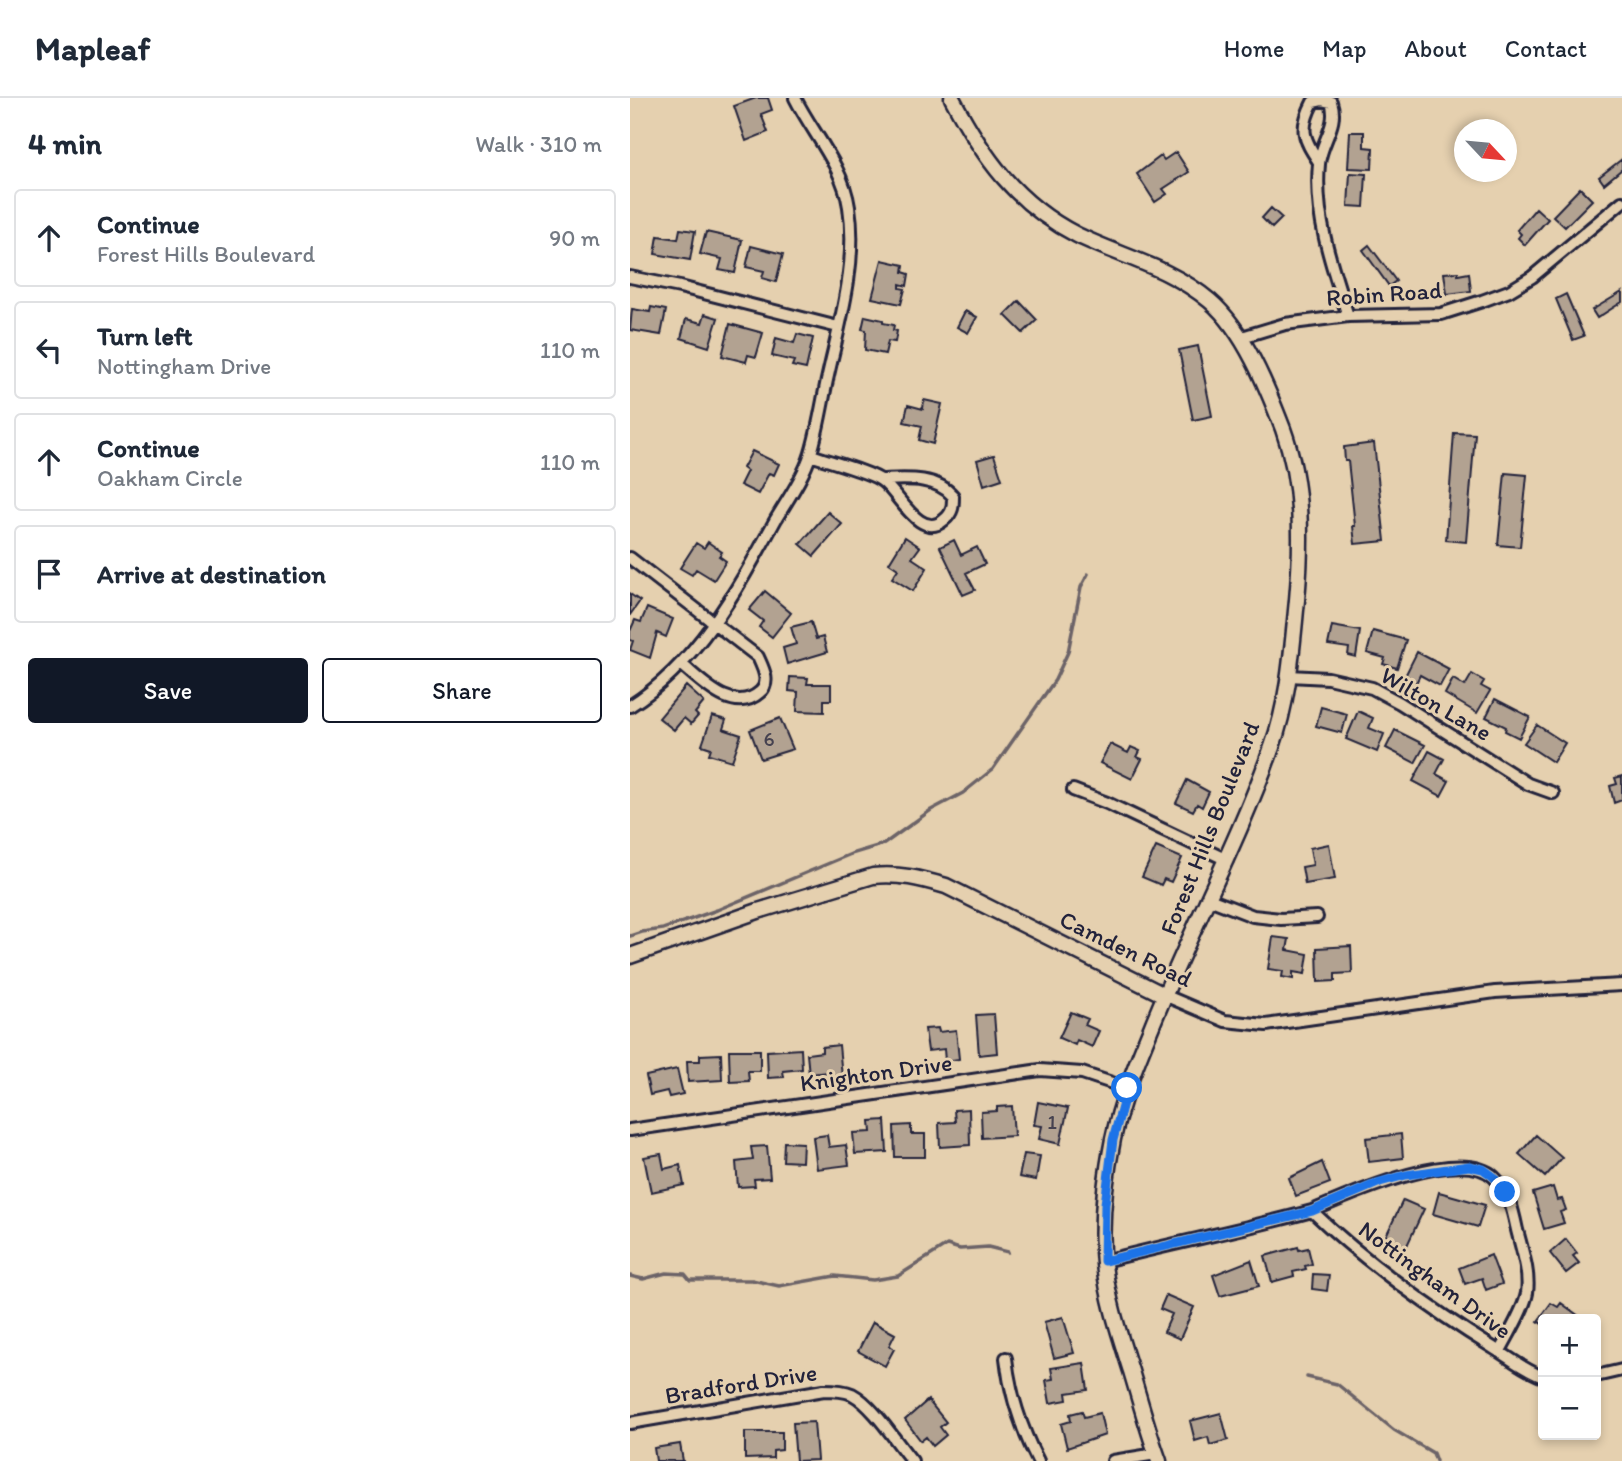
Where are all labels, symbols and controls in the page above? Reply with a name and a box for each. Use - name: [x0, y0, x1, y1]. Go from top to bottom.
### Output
- text: Mapleaf: [35, 29, 150, 68]
- text: Home: [1224, 34, 1284, 63]
- text: Map: [1322, 34, 1366, 63]
- text: About: [1404, 34, 1467, 63]
- text: Contact: [1505, 34, 1587, 63]
- north arrow: [1454, 119, 1517, 182]
- text: 4 min: [28, 125, 102, 162]
- text: Walk · 310 m: [475, 130, 602, 158]
- text: Continue: [97, 208, 200, 240]
- icon: ahead: [30, 219, 68, 257]
- text: 90 m: [549, 224, 600, 252]
- text: Forest Hills Boulevard: [97, 240, 315, 268]
- street label: Robin Road: [1325, 275, 1443, 312]
- text: Turn left: [97, 320, 193, 352]
- icon: left: [30, 331, 68, 369]
- text: 110 m: [540, 336, 600, 364]
- text: Nottingham Drive: [97, 352, 271, 380]
- text: Continue: [97, 432, 200, 464]
- icon: ahead: [30, 443, 68, 481]
- text: 110 m: [540, 448, 600, 476]
- text: Oakham Circle: [97, 464, 243, 492]
- icon: arrive: [30, 555, 68, 593]
- text: Arrive at destination: [97, 558, 326, 590]
- button: Save: [28, 658, 308, 723]
- button: Share: [322, 658, 602, 723]
- street label: Wilton Lane: [1376, 660, 1497, 747]
- street label: Forest Hills Boulevard: [1153, 717, 1266, 939]
- house number: 6: [763, 726, 775, 751]
- street label: Camden Road: [1055, 904, 1197, 993]
- street label: Knighton Drive: [798, 1047, 954, 1098]
- route start: [1111, 1072, 1142, 1103]
- house number: 1: [1047, 1109, 1057, 1134]
- route end: [1489, 1176, 1520, 1207]
- street label: Nottingham Drive: [1353, 1214, 1517, 1345]
- map controls: [1538, 1314, 1601, 1440]
- button: +: [1538, 1314, 1601, 1377]
- street label: Bradford Drive: [663, 1357, 819, 1410]
- button: −: [1538, 1377, 1601, 1440]

